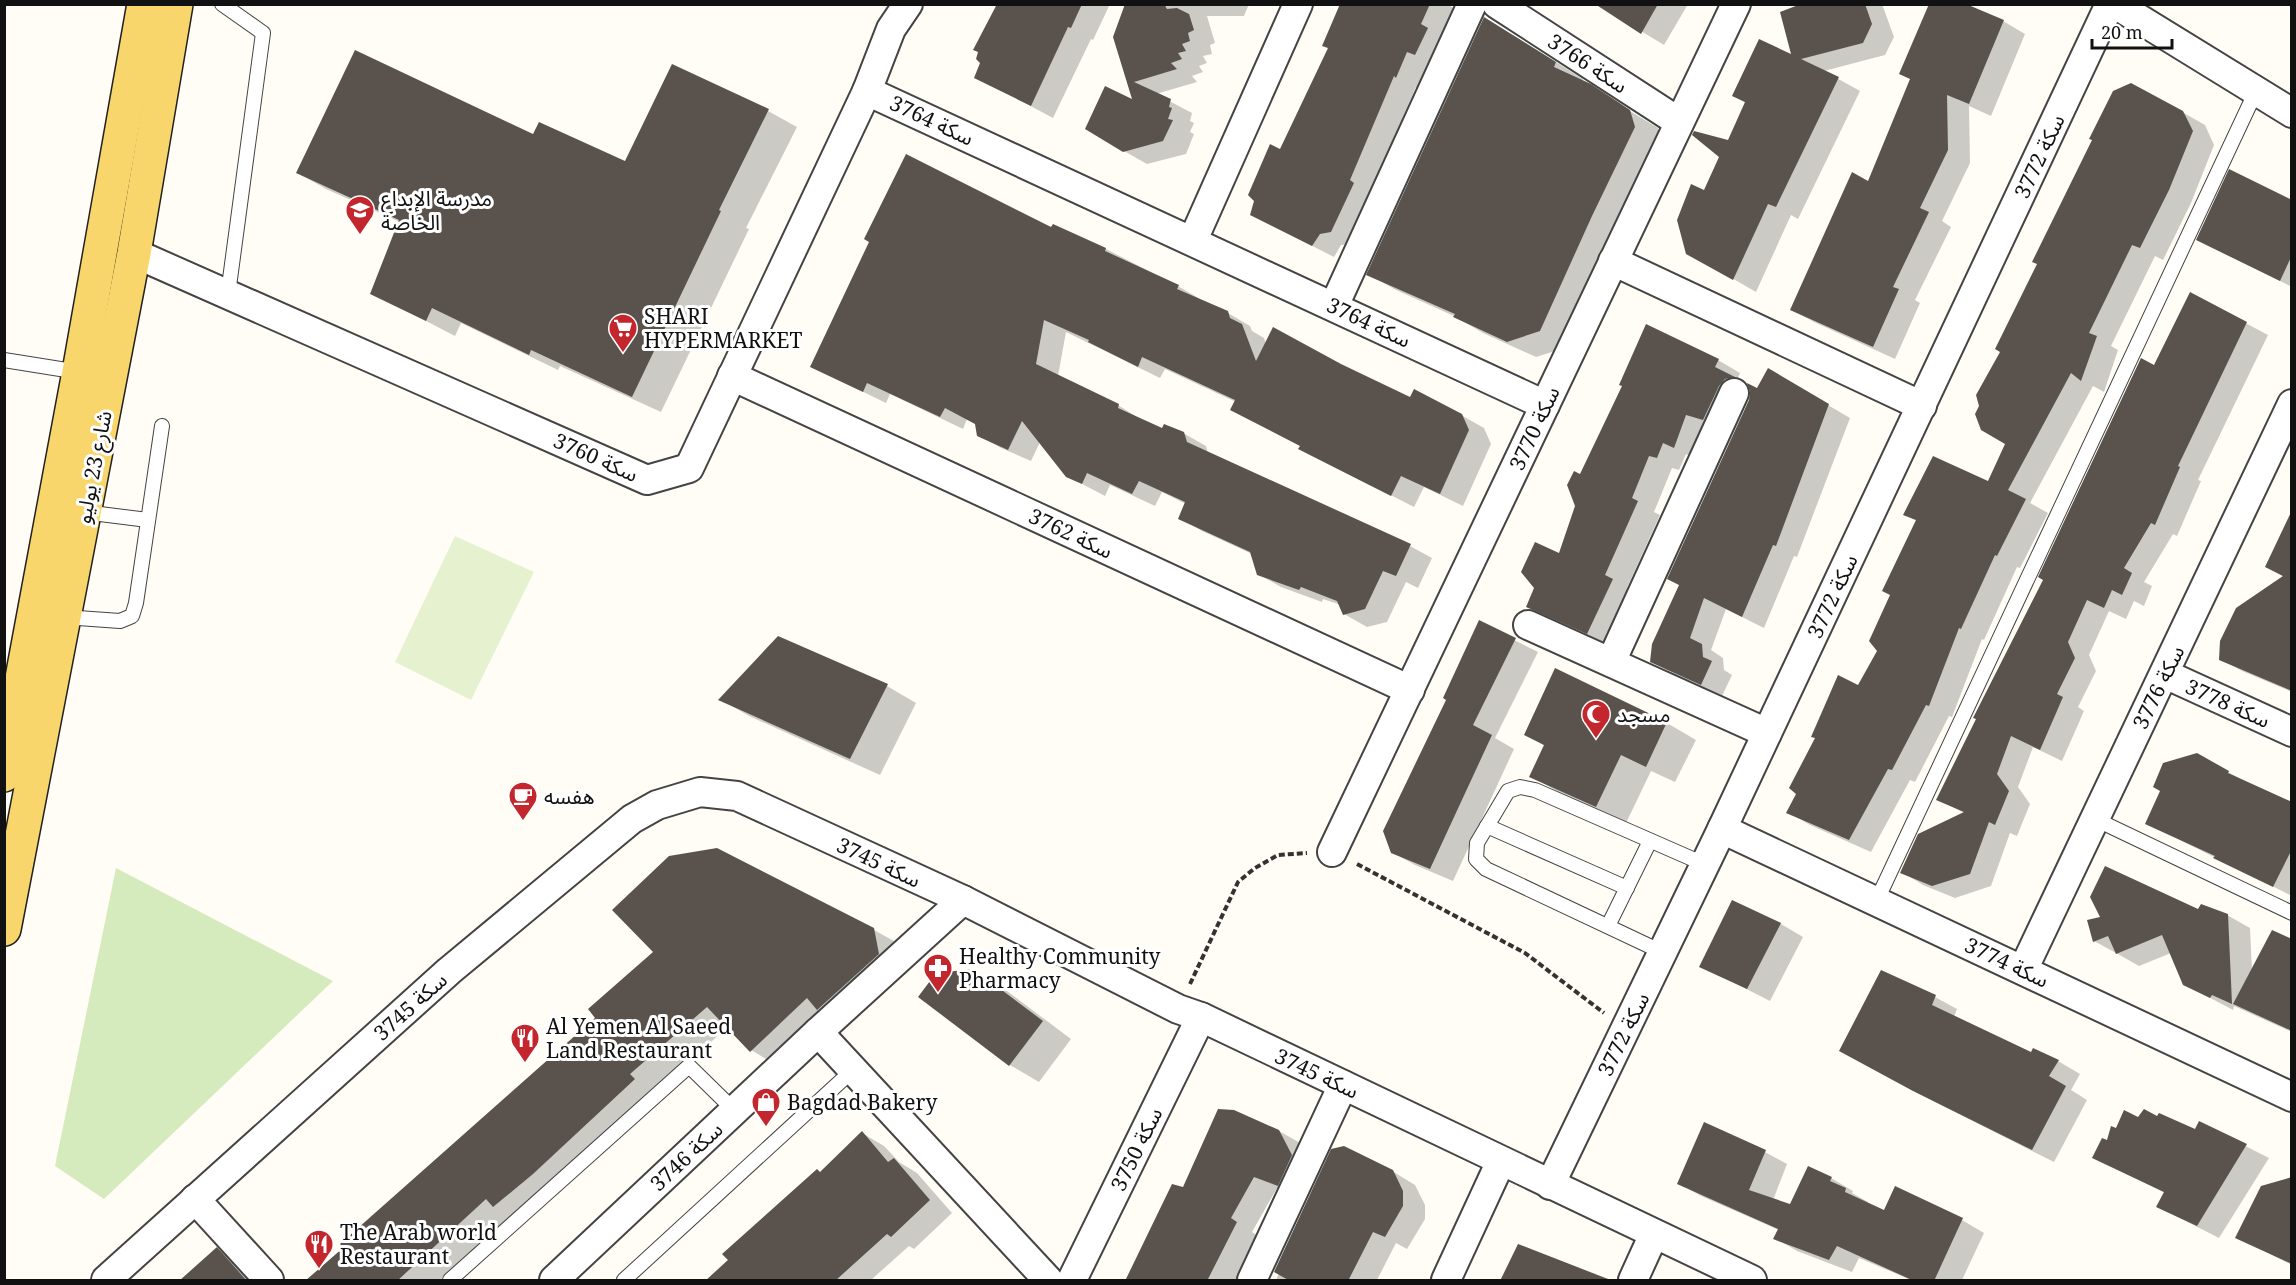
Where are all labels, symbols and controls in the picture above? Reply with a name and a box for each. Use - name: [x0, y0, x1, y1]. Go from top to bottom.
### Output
- scale bar: [2092, 12, 2172, 50]
- text: 20 m: [2101, 20, 2143, 44]
- street label: سكة 3766: [1543, 27, 1633, 99]
- street label: سكة 3764: [885, 88, 979, 152]
- street label: سكة 3772: [2007, 109, 2071, 203]
- place label: مدرسة الإبداع الخاصة: [381, 184, 492, 236]
- school or university icon: مدرسة الإبداع الخاصة: [344, 194, 376, 236]
- street label: سكة 3764: [1322, 290, 1416, 354]
- place label: SHARI HYPERMARKET: [644, 302, 802, 354]
- supermarket icon: SHARI HYPERMARKET: [607, 312, 639, 354]
- street label: سكة 3770: [1502, 381, 1566, 475]
- street label: شارع 23 يوليو: [68, 408, 120, 526]
- street label: سكة 3760: [549, 426, 643, 488]
- street label: سكة 3762: [1024, 501, 1118, 565]
- street label: سكة 3772: [1800, 549, 1864, 643]
- street label: سكة 3776: [2126, 641, 2190, 733]
- street label: سكة 3778: [2181, 672, 2275, 734]
- mosque icon: مسجد: [1580, 698, 1612, 740]
- place label: مسجد: [1617, 700, 1670, 728]
- cafe icon: هفسه: [507, 780, 539, 822]
- place label: هفسه: [544, 782, 595, 810]
- street label: سكة 3745: [832, 830, 926, 894]
- street label: سكة 3774: [1960, 930, 2054, 994]
- place label: Healthy Community Pharmacy: [959, 942, 1161, 994]
- pharmacy icon: Healthy Community Pharmacy: [922, 952, 954, 994]
- street label: سكة 3745: [367, 966, 453, 1046]
- street label: سكة 3772: [1591, 988, 1655, 1080]
- place label: Al Yemen Al Saeed Land Restaurant: [546, 1012, 731, 1064]
- restaurant icon: Al Yemen Al Saeed Land Restaurant: [509, 1022, 541, 1064]
- street label: سكة 3745: [1270, 1041, 1364, 1105]
- shop icon: Bagdad Bakery: [750, 1086, 782, 1128]
- place label: Bagdad Bakery: [787, 1088, 937, 1116]
- street label: سكة 3750: [1104, 1103, 1168, 1195]
- street label: سكة 3746: [644, 1115, 728, 1197]
- place label: The Arab world Restaurant: [340, 1218, 497, 1270]
- restaurant icon: The Arab world Restaurant: [303, 1228, 335, 1270]

